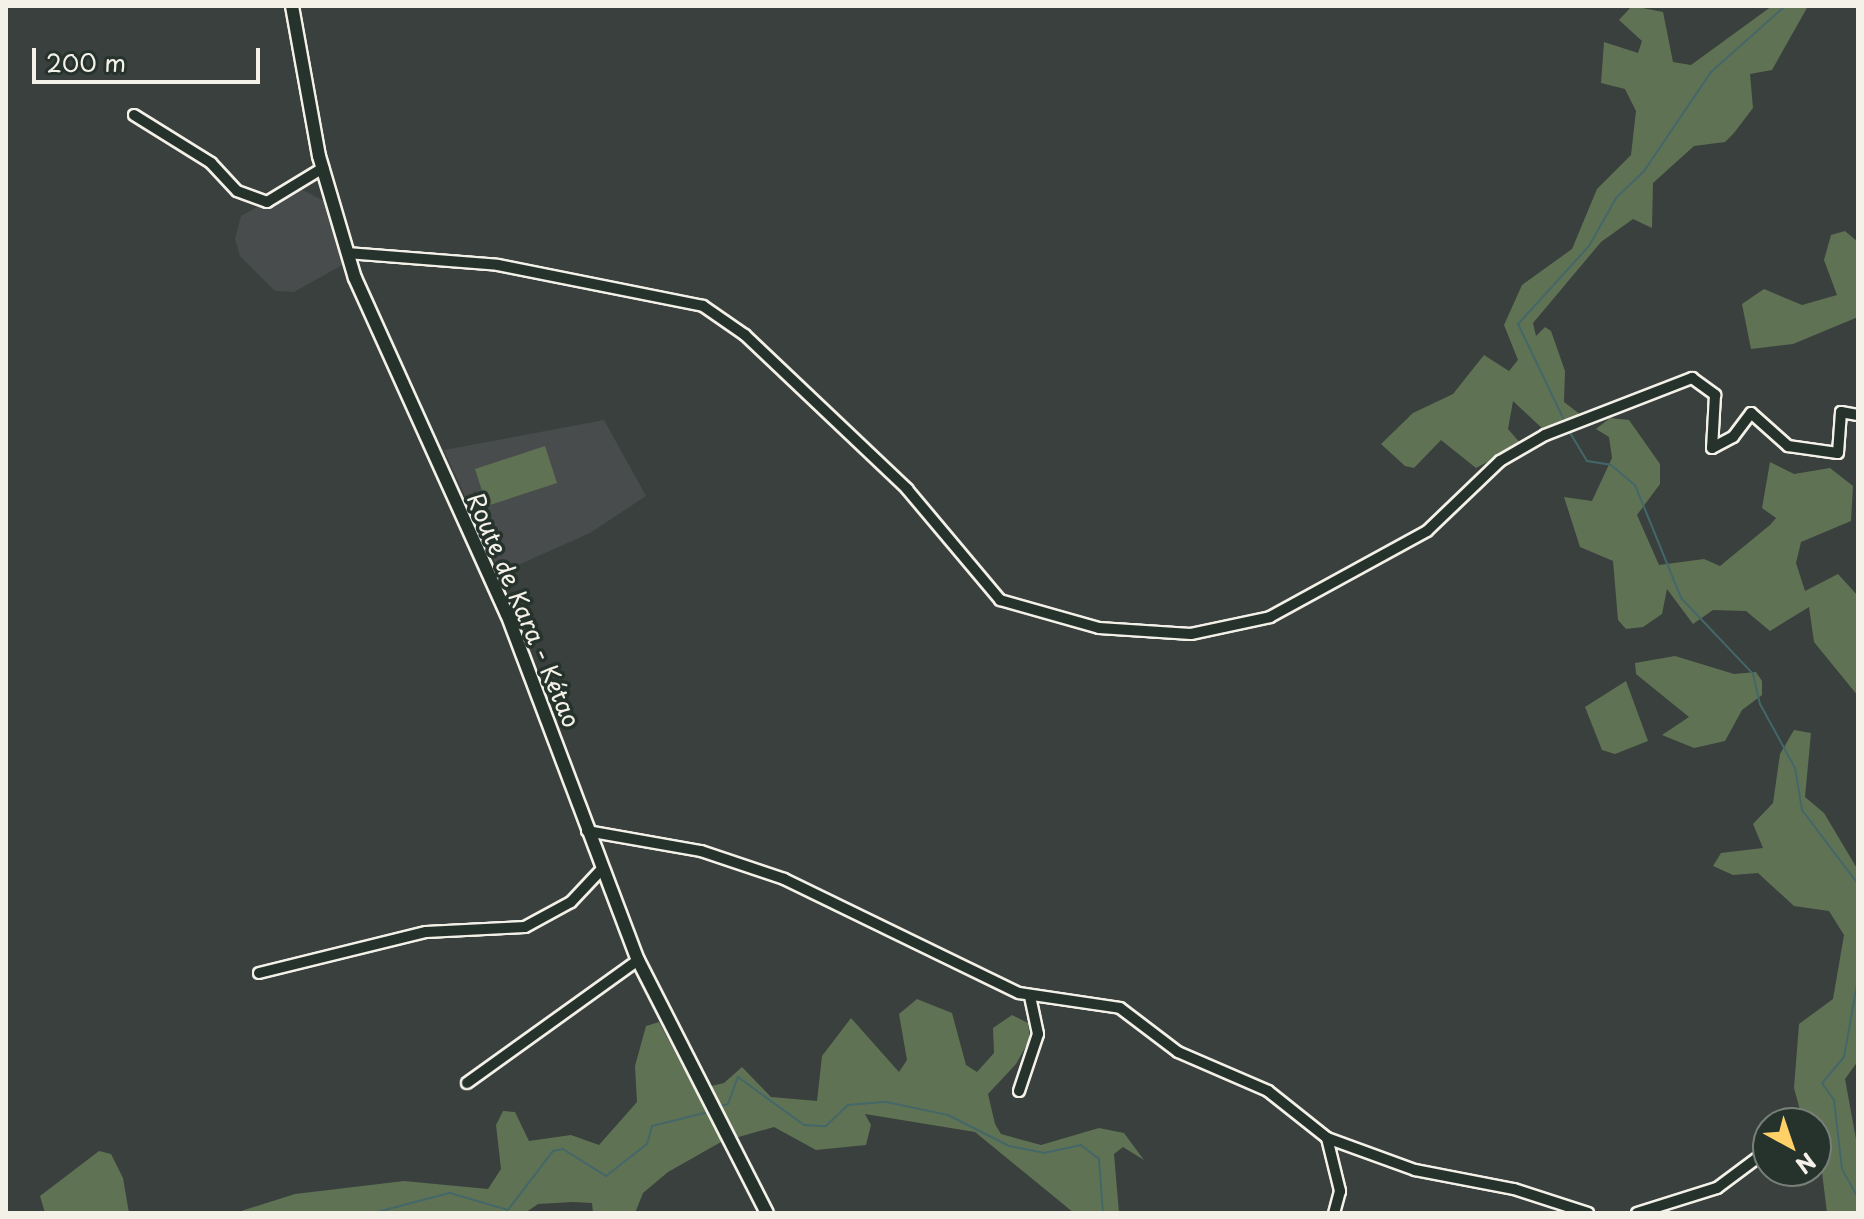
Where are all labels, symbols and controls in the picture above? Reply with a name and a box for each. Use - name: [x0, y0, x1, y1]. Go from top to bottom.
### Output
- scale bar: [36, 32, 264, 82]
- text: 200 m: [46, 44, 126, 80]
- street label: Route de Kara - Kétao: [461, 487, 587, 733]
- north arrow: [1752, 1107, 1832, 1187]
- text: N: [1789, 1146, 1824, 1182]

